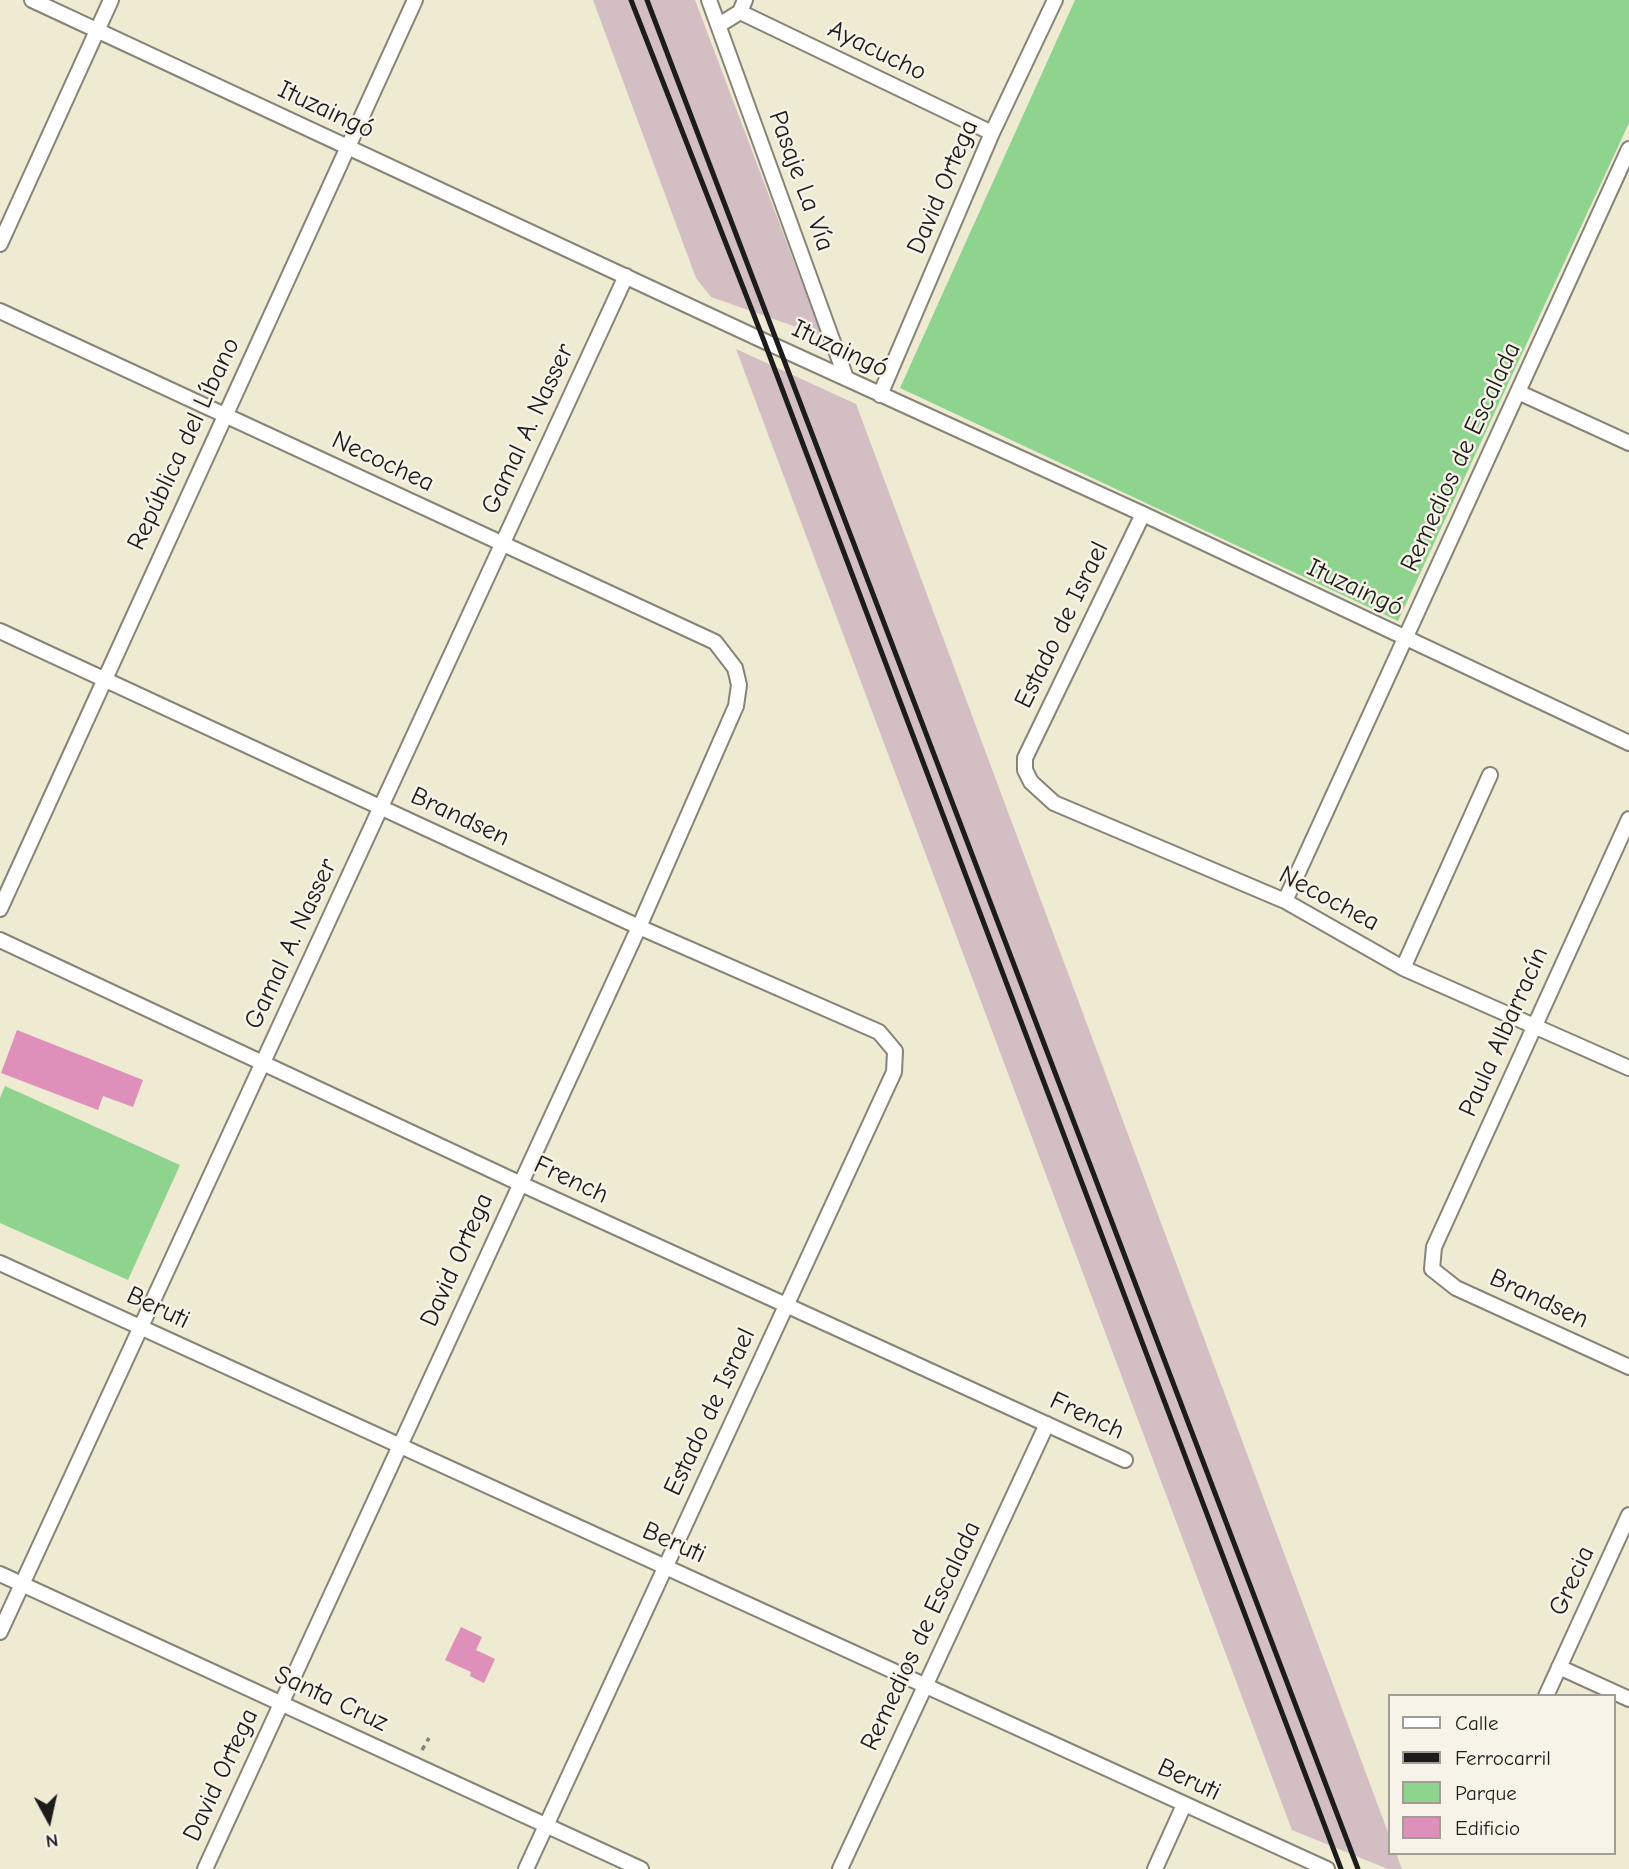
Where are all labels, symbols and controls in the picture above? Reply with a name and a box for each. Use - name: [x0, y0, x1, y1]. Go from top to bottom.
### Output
- street label: Ayacucho: [823, 14, 931, 88]
- street label: Ituzaingó: [273, 74, 379, 146]
- street label: Pasaje La Vía: [761, 107, 841, 255]
- street label: David Ortega: [901, 115, 985, 259]
- street label: Ituzaingó: [787, 313, 893, 385]
- street label: República del Líbano: [121, 333, 247, 555]
- street label: Remedios de Escalada: [1394, 337, 1528, 577]
- street label: Gamal A. Nasser: [475, 339, 581, 519]
- street label: Necochea: [327, 425, 439, 499]
- street label: Estado de Israel: [1008, 537, 1116, 713]
- street label: Ituzaingó: [1302, 552, 1408, 624]
- street label: Brandsen: [406, 781, 514, 853]
- street label: Gamal A. Nasser: [238, 854, 344, 1034]
- street label: Necochea: [1273, 860, 1385, 938]
- street label: Paula Albarracín: [1453, 942, 1555, 1122]
- street label: French: [529, 1149, 613, 1211]
- street label: David Ortega: [414, 1188, 500, 1332]
- street label: Brandsen: [1485, 1263, 1593, 1335]
- street label: Beruti: [121, 1280, 195, 1336]
- street label: Estado de Israel: [658, 1323, 762, 1501]
- street label: French: [1045, 1385, 1129, 1447]
- street label: Beruti: [637, 1515, 711, 1571]
- street label: Remedios de Escalada: [854, 1516, 988, 1756]
- street label: Grecia: [1542, 1541, 1602, 1621]
- street label: Santa Cruz: [269, 1659, 393, 1739]
- legend: [1388, 1694, 1615, 1855]
- street label: David Ortega: [177, 1704, 265, 1846]
- text: Calle: [1455, 1711, 1498, 1735]
- text: Ferrocarril: [1455, 1746, 1551, 1770]
- street label: Beruti: [1152, 1752, 1226, 1808]
- text: Parque: [1455, 1781, 1517, 1805]
- north arrow: [14, 1785, 84, 1855]
- text: Edificio: [1455, 1816, 1520, 1840]
- text: N: [44, 1829, 60, 1853]

